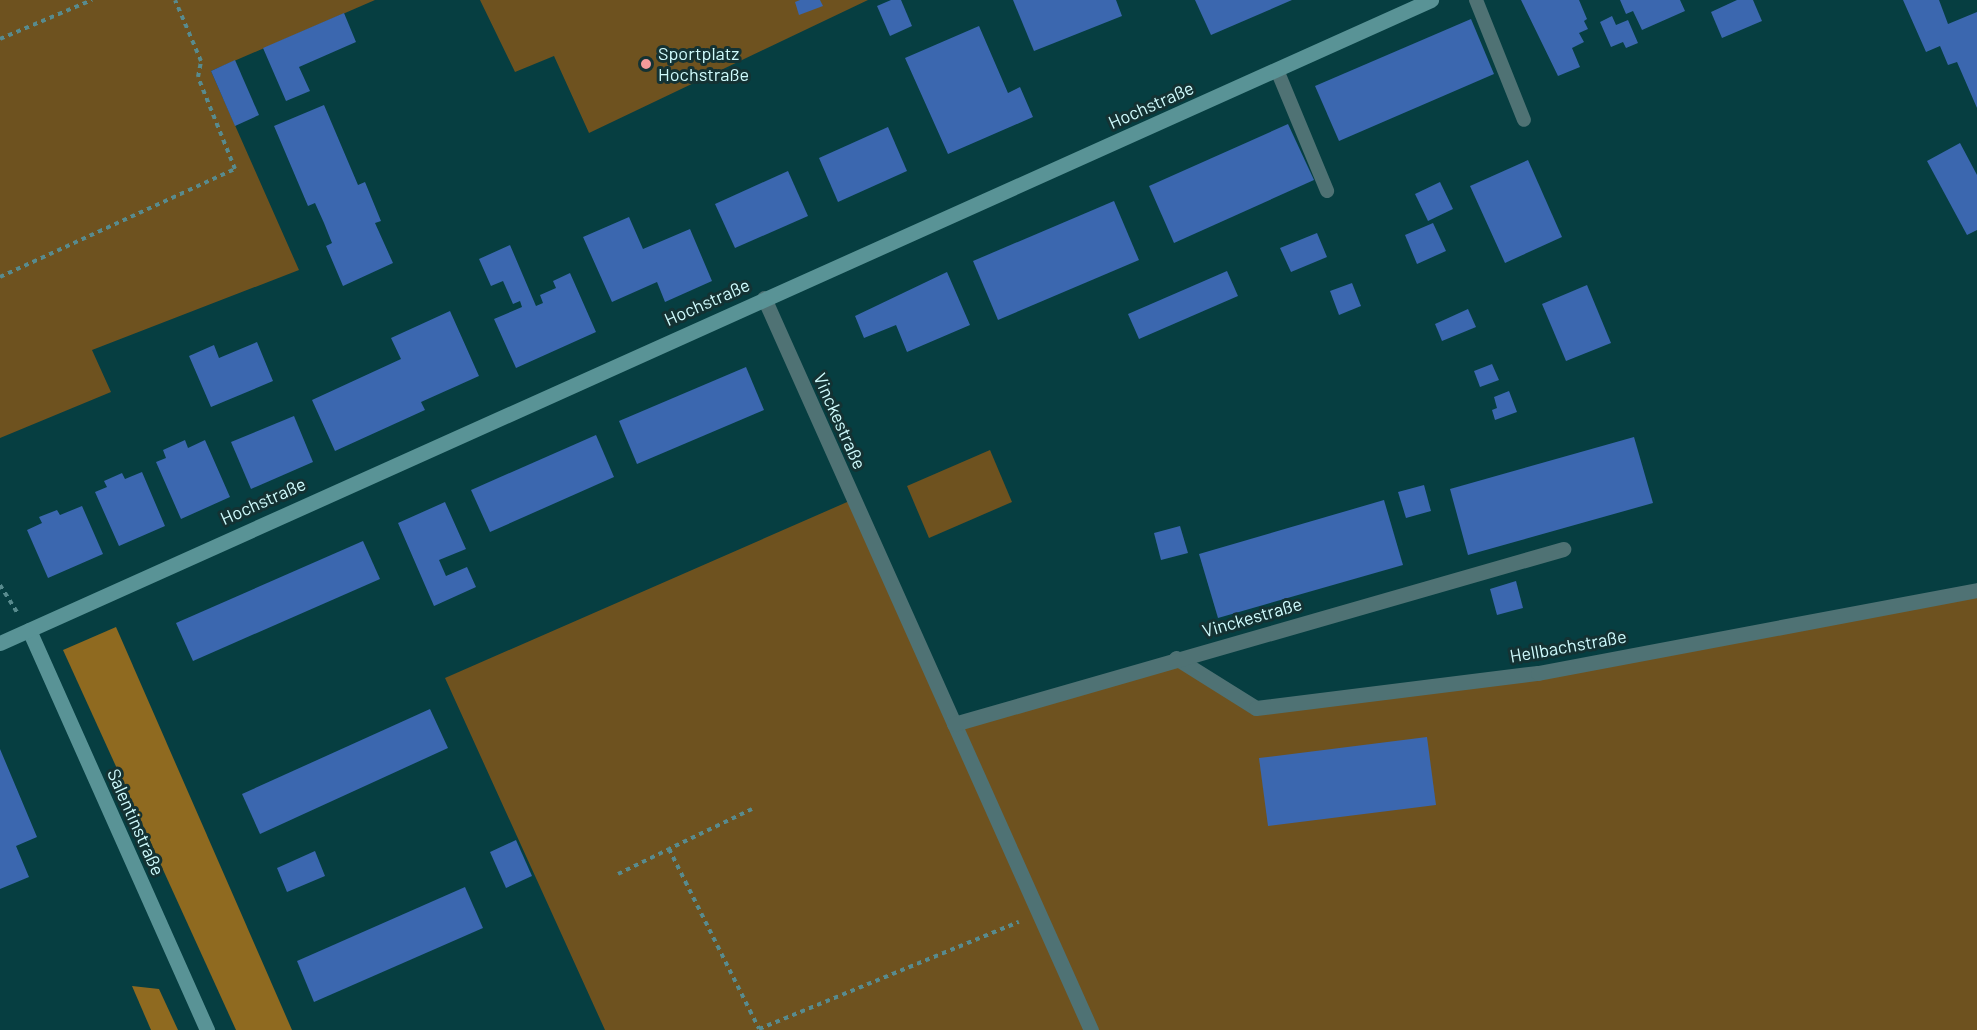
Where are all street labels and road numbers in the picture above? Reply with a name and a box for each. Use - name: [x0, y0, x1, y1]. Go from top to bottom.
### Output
- street label: Hochstraße: [1105, 77, 1197, 133]
- street label: Hochstraße: [661, 274, 753, 330]
- street label: Vinckestraße: [809, 370, 871, 472]
- street label: Hochstraße: [217, 473, 309, 529]
- street label: Vinckestraße: [1200, 592, 1304, 642]
- street label: Hellbachstraße: [1508, 625, 1628, 667]
- street label: Salentinstraße: [103, 765, 169, 879]

